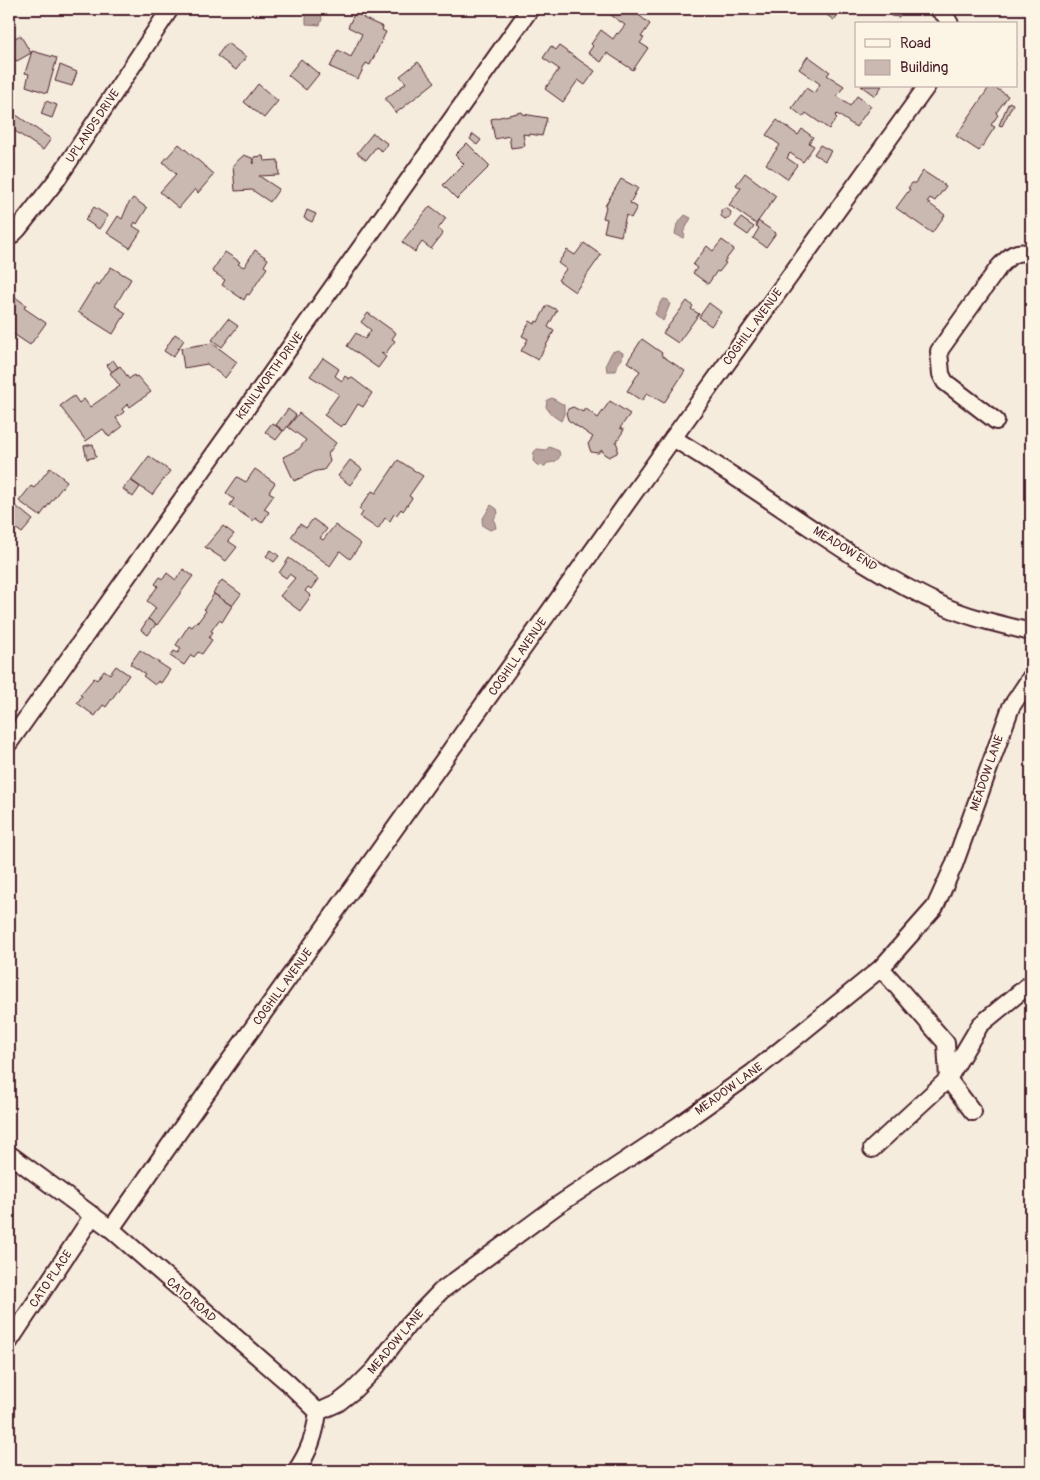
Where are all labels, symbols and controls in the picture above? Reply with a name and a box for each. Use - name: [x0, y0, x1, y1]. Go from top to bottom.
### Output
- legend: [855, 22, 1018, 88]
- text: Road: [900, 34, 931, 53]
- text: Building: [900, 58, 948, 77]
- street label: UPLANDS DRIVE: [63, 86, 123, 166]
- street label: COGHILL AVENUE: [720, 286, 786, 368]
- street label: KENILWORTH DRIVE: [233, 329, 307, 423]
- street label: MEADOW END: [810, 523, 880, 575]
- street label: COGHILL AVENUE: [486, 615, 550, 699]
- street label: MEADOW LANE: [967, 733, 1007, 813]
- street label: COGHILL AVENUE: [250, 946, 316, 1028]
- street label: MEADOW LANE: [692, 1060, 766, 1118]
- street label: CATO PLACE: [26, 1247, 76, 1311]
- street label: CATO ROAD: [163, 1274, 219, 1326]
- street label: MEADOW LANE: [365, 1307, 427, 1377]

